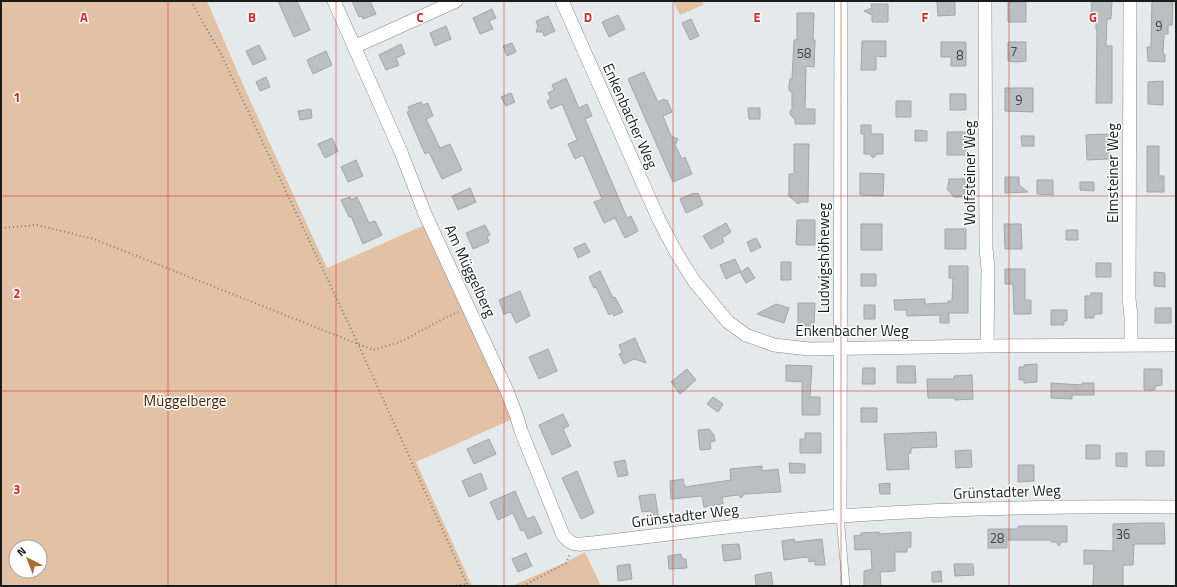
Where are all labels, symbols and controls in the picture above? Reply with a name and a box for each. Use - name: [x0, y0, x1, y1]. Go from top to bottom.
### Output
- text: A: [80, 7, 88, 27]
- text: B: [248, 7, 256, 27]
- text: C: [416, 7, 424, 27]
- text: D: [584, 7, 592, 27]
- text: E: [753, 7, 761, 27]
- text: F: [922, 7, 929, 27]
- text: G: [1089, 7, 1097, 27]
- house number: 9: [1155, 16, 1163, 36]
- house number: 7: [1010, 41, 1018, 61]
- house number: 58: [797, 43, 811, 63]
- house number: 8: [956, 45, 964, 65]
- street label: Enkenbacher Weg: [597, 59, 664, 172]
- text: 1: [13, 87, 21, 107]
- house number: 9: [1015, 90, 1023, 110]
- street label: Wolfsteiner Weg: [958, 120, 981, 225]
- street label: Elmsteiner Weg: [1101, 123, 1124, 223]
- street label: Ludwigshöheweg: [812, 202, 835, 313]
- street label: Am Müggelberg: [439, 221, 502, 321]
- text: 2: [13, 283, 21, 303]
- street label: Enkenbacher Weg: [795, 319, 909, 342]
- park label: Müggelberge: [144, 389, 226, 412]
- street label: Grünstadter Weg: [953, 478, 1062, 505]
- text: 3: [13, 479, 21, 499]
- street label: Grünstadter Weg: [630, 497, 740, 533]
- house number: 36: [1116, 524, 1130, 544]
- house number: 28: [990, 528, 1004, 548]
- north arrow: [8, 539, 48, 579]
- text: N: [13, 543, 29, 560]

